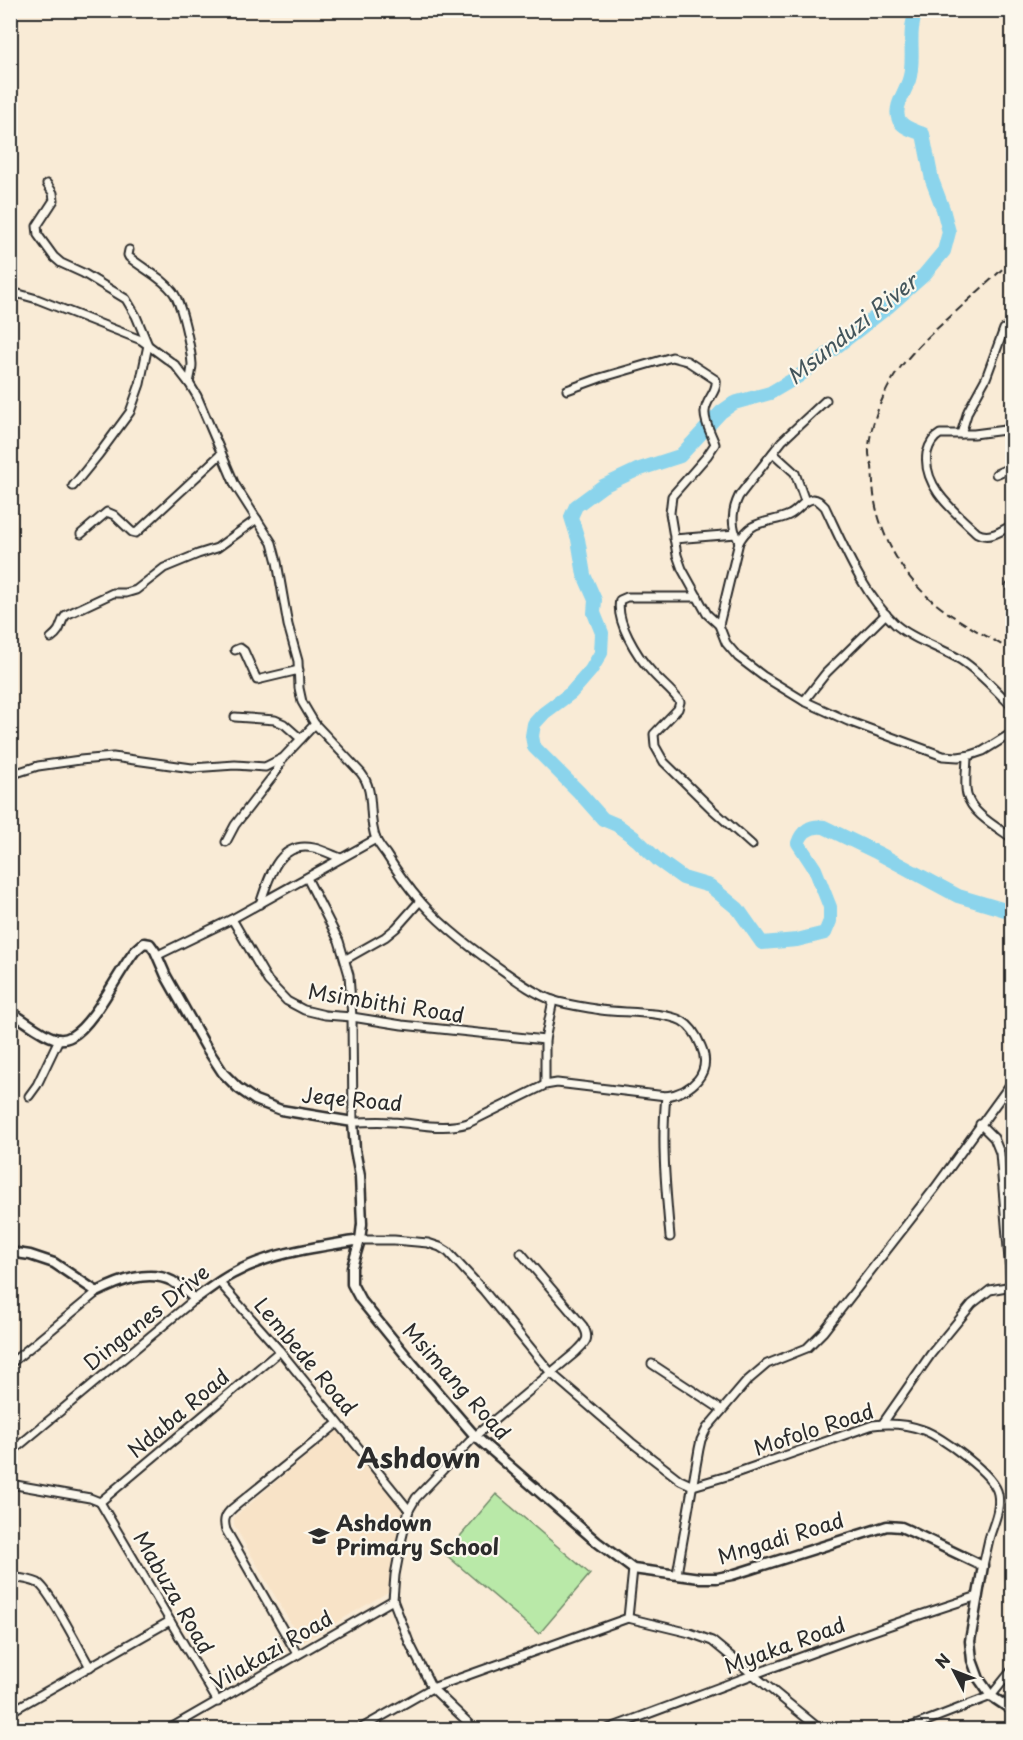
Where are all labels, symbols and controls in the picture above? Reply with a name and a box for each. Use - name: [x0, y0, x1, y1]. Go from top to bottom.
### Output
- water label: Msunduzi River: [778, 263, 926, 391]
- street label: Msimbithi Road: [306, 974, 467, 1030]
- street label: Jeqe Road: [300, 1078, 404, 1118]
- street label: Dinganes Drive: [76, 1256, 216, 1377]
- street label: Lembede Road: [247, 1290, 366, 1422]
- street label: Msimang Road: [396, 1315, 519, 1446]
- street label: Ndaba Road: [120, 1360, 236, 1465]
- street label: Mofolo Road: [749, 1394, 878, 1463]
- district label: Ashdown: [357, 1436, 481, 1477]
- street label: Mngadi Road: [713, 1503, 848, 1571]
- place label: Ashdown Primary School: [336, 1506, 499, 1562]
- school or university icon: Ashdown Primary School: [307, 1524, 331, 1548]
- street label: Mabuza Road: [127, 1525, 223, 1659]
- street label: Vilakazi Road: [204, 1601, 338, 1697]
- street label: Myaka Road: [719, 1607, 849, 1681]
- north arrow: [924, 1641, 984, 1701]
- text: N: [929, 1648, 955, 1673]

